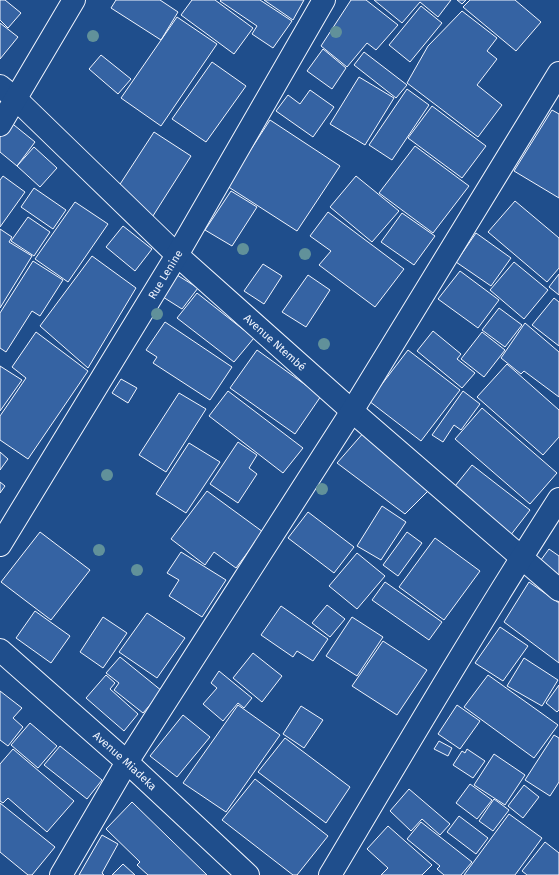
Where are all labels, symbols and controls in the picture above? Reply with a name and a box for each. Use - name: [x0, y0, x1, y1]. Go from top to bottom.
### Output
- street label: Rue Lenine: [146, 248, 185, 302]
- street label: Avenue Ntembé: [241, 312, 308, 374]
- street label: Avenue Miadeka: [90, 729, 159, 793]

